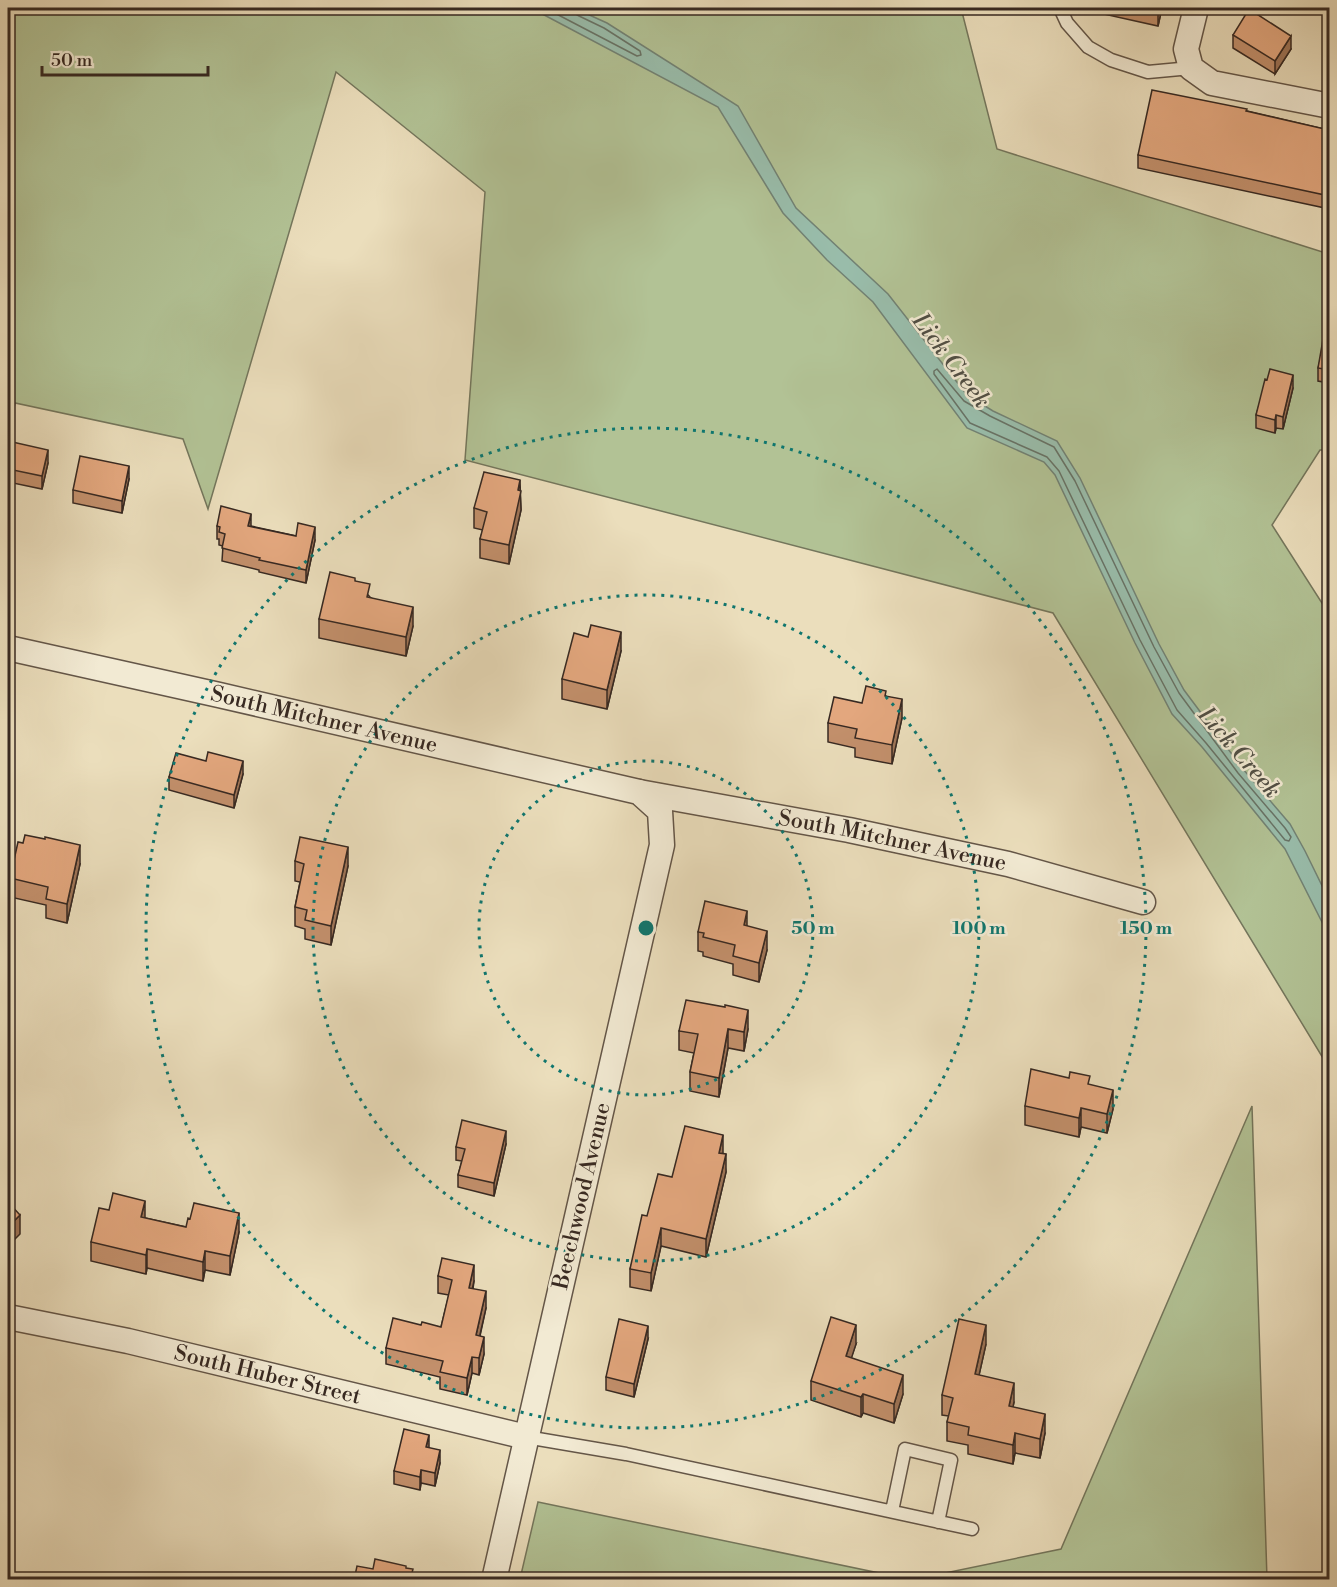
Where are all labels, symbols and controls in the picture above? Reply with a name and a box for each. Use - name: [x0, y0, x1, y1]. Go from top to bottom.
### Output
- scale bar: [42, 39, 208, 77]
- text: 50 m: [51, 49, 93, 72]
- water label: Lick Creek: [905, 307, 997, 415]
- street label: South Mitchner Avenue: [208, 680, 440, 759]
- water label: Lick Creek: [1190, 700, 1287, 805]
- street label: South Mitchner Avenue: [776, 804, 1009, 877]
- text: 50 m: [791, 917, 835, 940]
- text: 100 m: [952, 917, 1006, 940]
- text: 150 m: [1120, 917, 1173, 940]
- centre of rings: [636, 918, 656, 938]
- street label: Beechwood Avenue: [547, 1100, 617, 1293]
- street label: South Huber Street: [172, 1339, 364, 1410]

